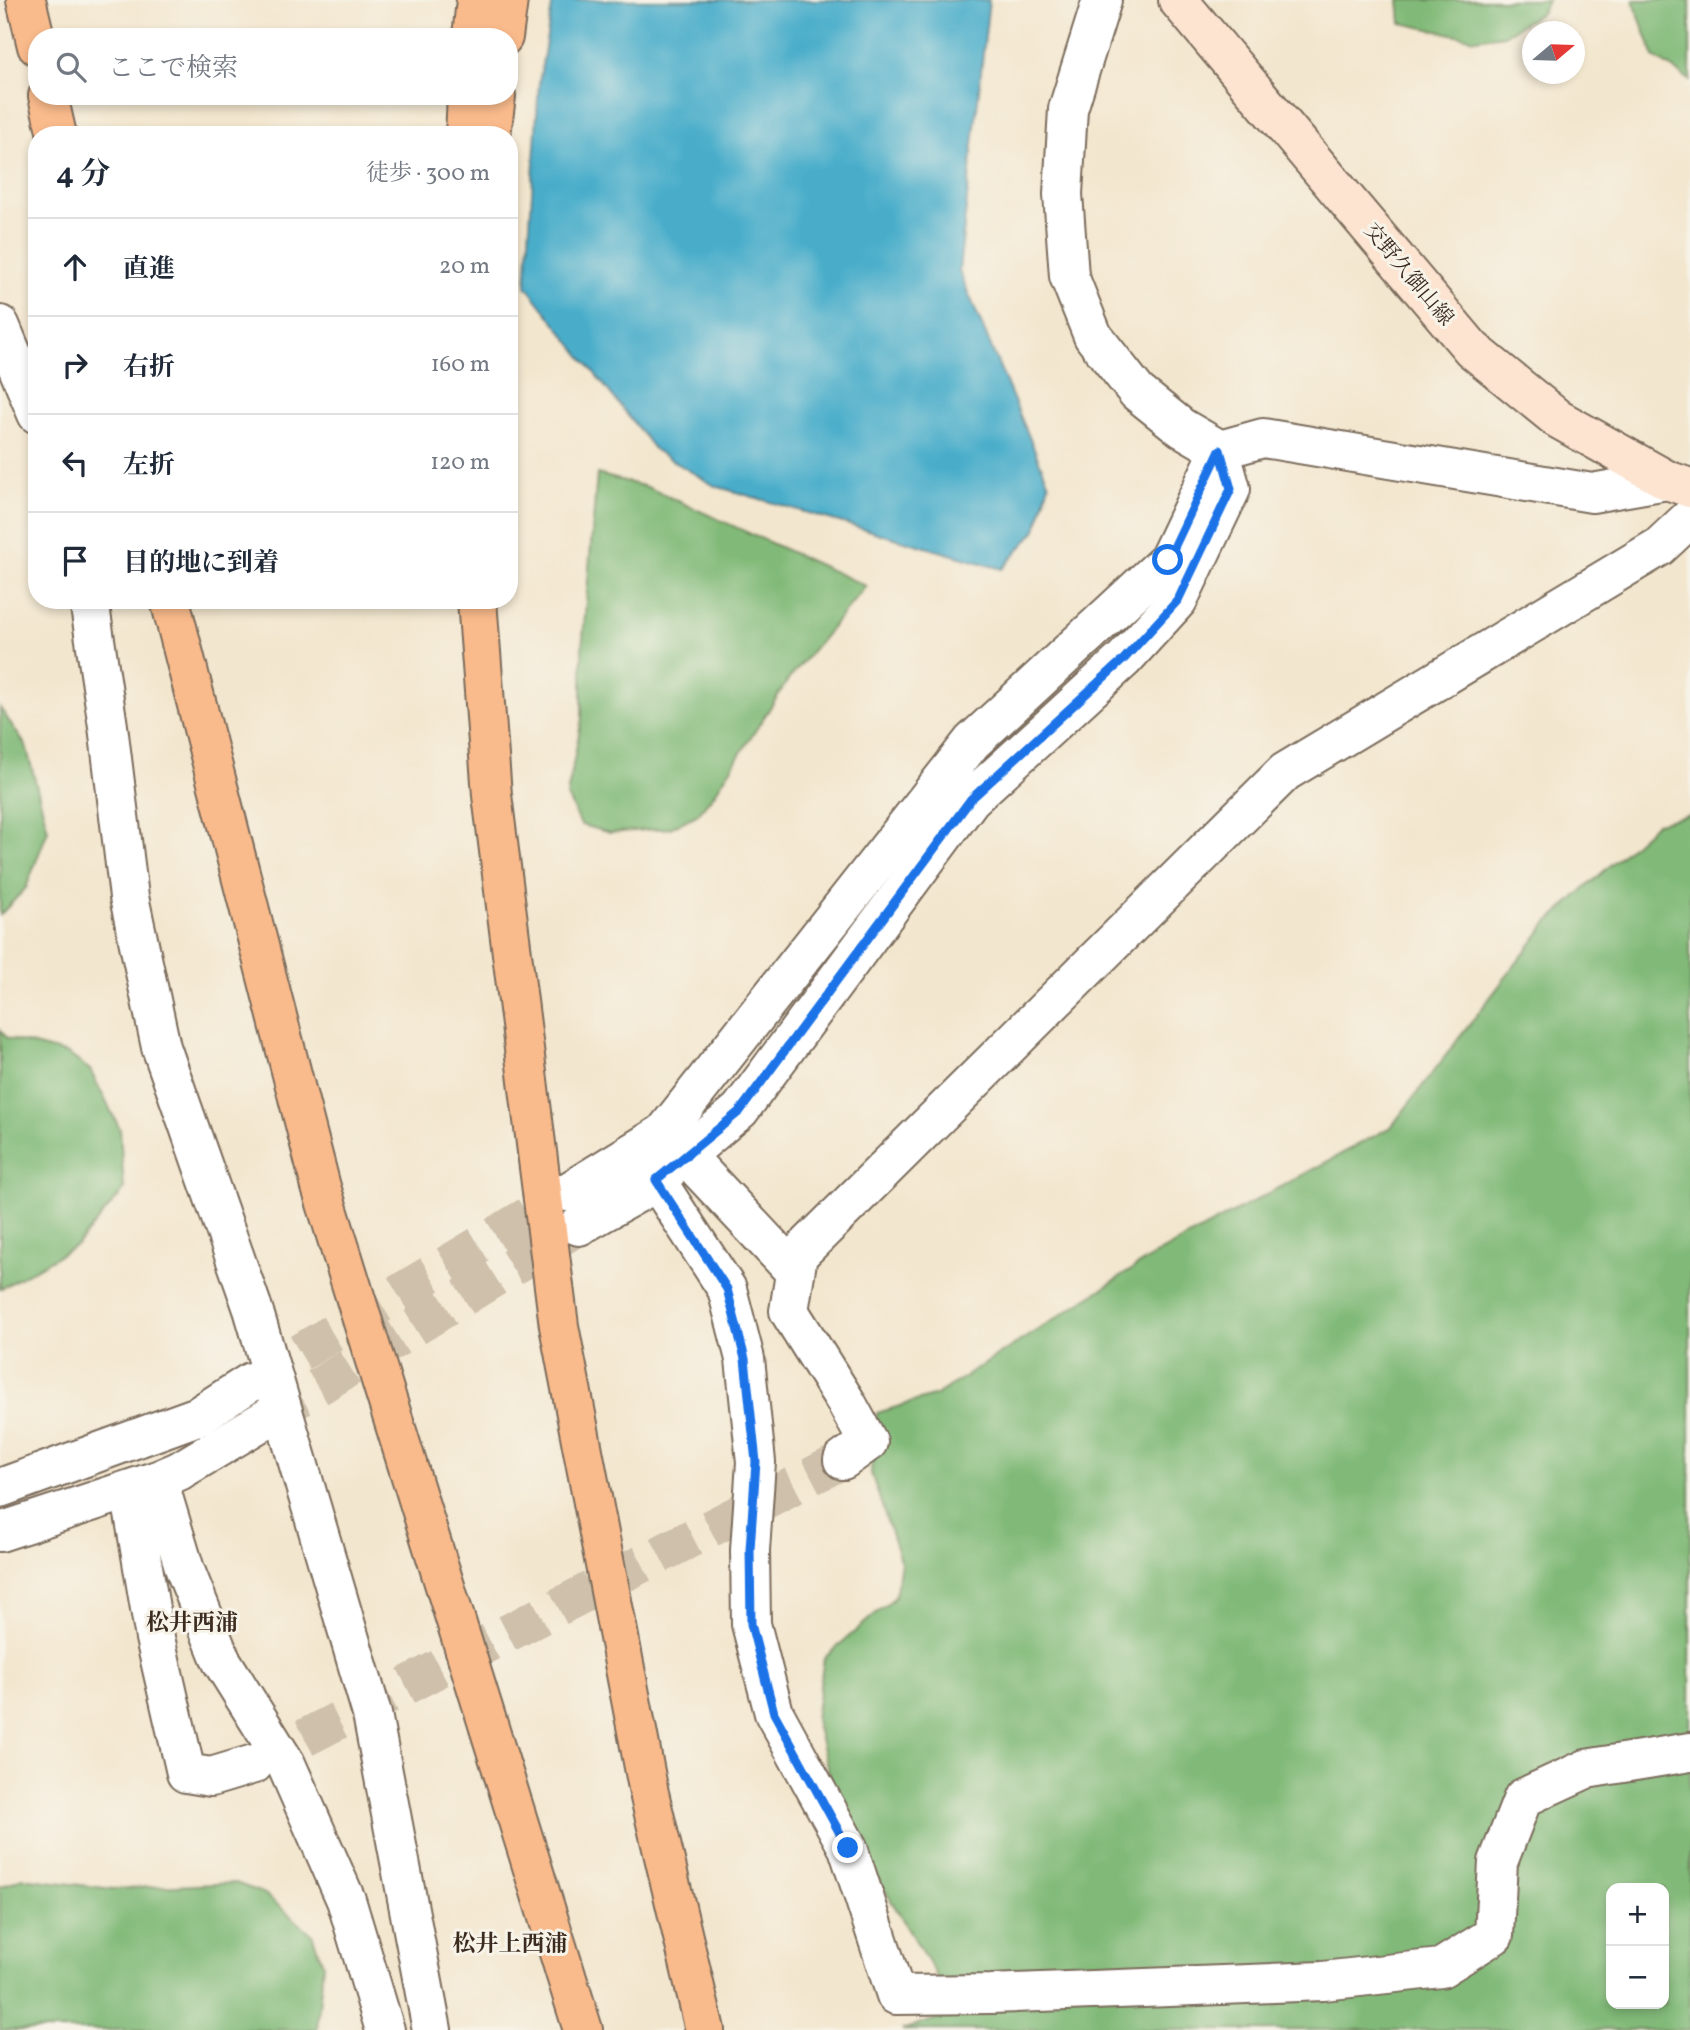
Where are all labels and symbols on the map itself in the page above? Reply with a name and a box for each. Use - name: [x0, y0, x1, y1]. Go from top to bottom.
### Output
- north arrow: [1522, 21, 1585, 84]
- street label: 交野久御山線: [1356, 217, 1459, 333]
- route start: [1152, 544, 1183, 575]
- district label: 松井西浦: [146, 1608, 238, 1640]
- route end: [832, 1832, 863, 1863]
- district label: 松井上西浦: [453, 1929, 568, 1961]

